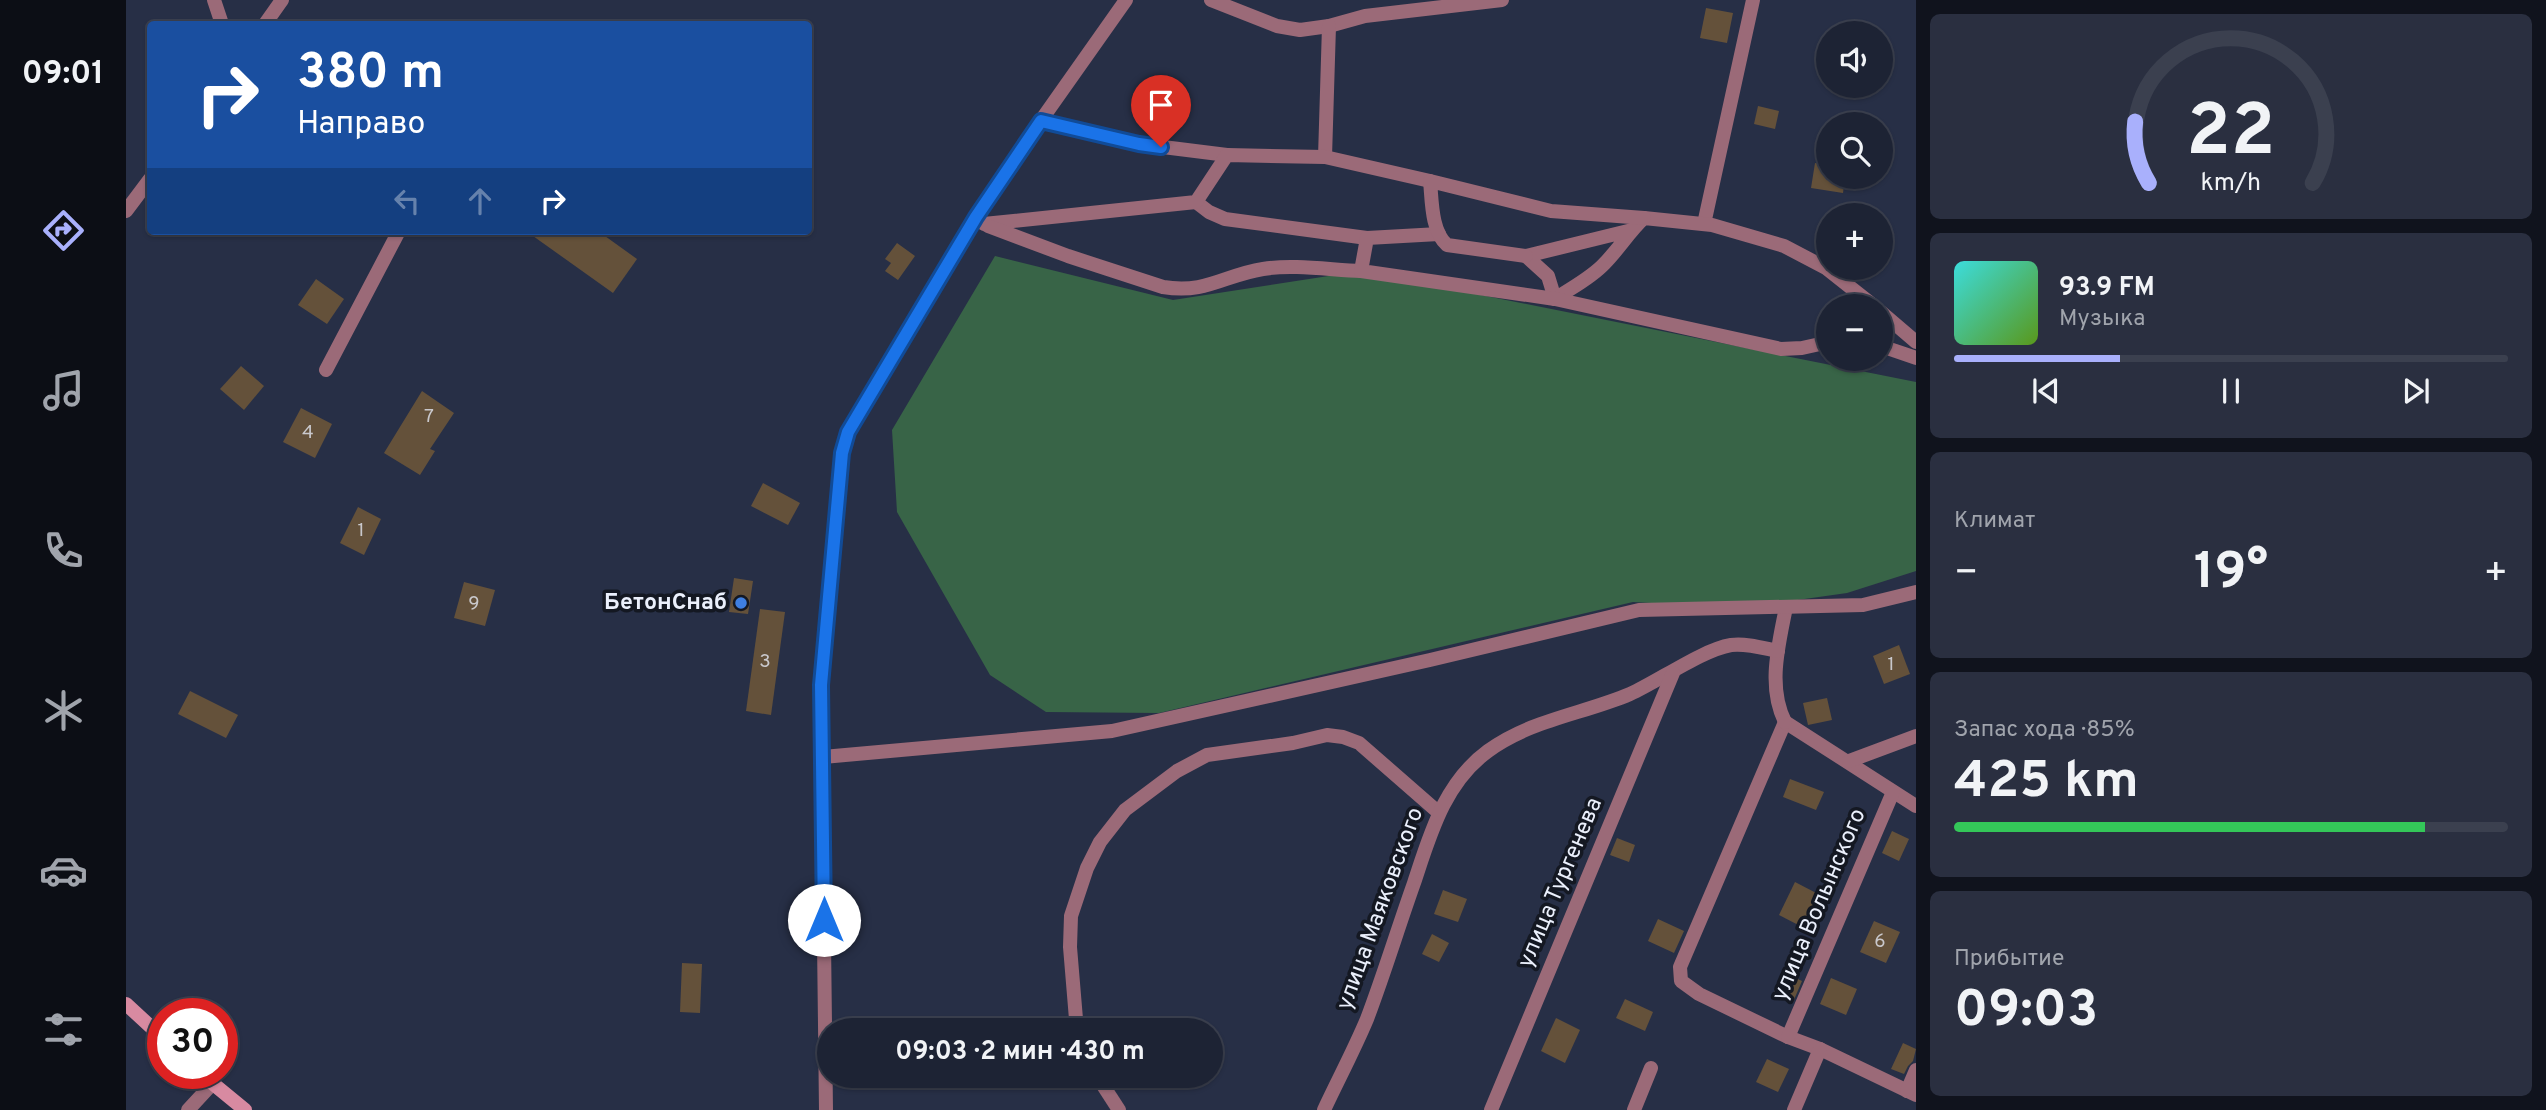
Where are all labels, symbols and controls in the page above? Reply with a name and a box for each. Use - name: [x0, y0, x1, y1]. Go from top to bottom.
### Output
- map controls: [1816, 21, 1893, 371]
- button: sound: [1816, 21, 1893, 98]
- text: 380 m: [297, 44, 444, 106]
- icon: right: [182, 49, 273, 140]
- text: 09:01: [22, 55, 104, 95]
- pin: [1131, 75, 1191, 147]
- icon: arrive: [1142, 86, 1180, 124]
- text: 22: [2186, 89, 2276, 181]
- text: Направо: [297, 105, 425, 145]
- button: search: [1816, 112, 1893, 189]
- text: km/h: [2201, 167, 2261, 199]
- icon: left: [388, 182, 426, 220]
- icon: ahead: [461, 182, 499, 220]
- icon: right: [534, 182, 572, 220]
- button: +: [1816, 203, 1893, 280]
- icon: directions: [39, 206, 88, 255]
- text: 93.9 FM: [2059, 272, 2155, 305]
- button: −: [1816, 294, 1893, 371]
- text: Музыка: [2059, 305, 2145, 334]
- icon: music: [39, 366, 88, 415]
- icon: previous: [2027, 372, 2065, 410]
- icon: pause: [2212, 372, 2250, 410]
- icon: next: [2397, 372, 2435, 410]
- house number: 7: [424, 405, 434, 429]
- house number: 4: [302, 421, 314, 445]
- text: Климат: [1954, 507, 2035, 536]
- house number: 1: [357, 519, 365, 543]
- icon: phone: [39, 526, 88, 575]
- text: 19°: [2194, 541, 2268, 607]
- text: −: [1954, 550, 1979, 599]
- text: +: [2483, 550, 2508, 599]
- place label: БетонСнаб: [604, 589, 727, 618]
- house number: 9: [468, 592, 480, 616]
- marker: БетонСнаб: [733, 595, 749, 611]
- house number: 3: [759, 650, 771, 674]
- house number: 1: [1887, 653, 1895, 677]
- icon: climate: [39, 686, 88, 735]
- text: Запас хода · 85%: [1954, 716, 2135, 745]
- text: 425 km: [1954, 750, 2139, 816]
- street label: улица Тургенева: [1512, 794, 1610, 972]
- street label: улица Маяковского: [1331, 804, 1431, 1014]
- street label: улица Волынского: [1766, 805, 1874, 1005]
- icon: car: [39, 846, 88, 895]
- position arrow: [787, 883, 861, 957]
- house number: 6: [1874, 930, 1886, 954]
- text: Прибытие: [1954, 945, 2064, 974]
- text: 09:03: [1954, 979, 2098, 1045]
- speed limit sign: 30: [147, 998, 238, 1089]
- icon: filters: [39, 1005, 88, 1054]
- text: 09:03 · 2 мин · 430 m: [895, 1036, 1145, 1069]

